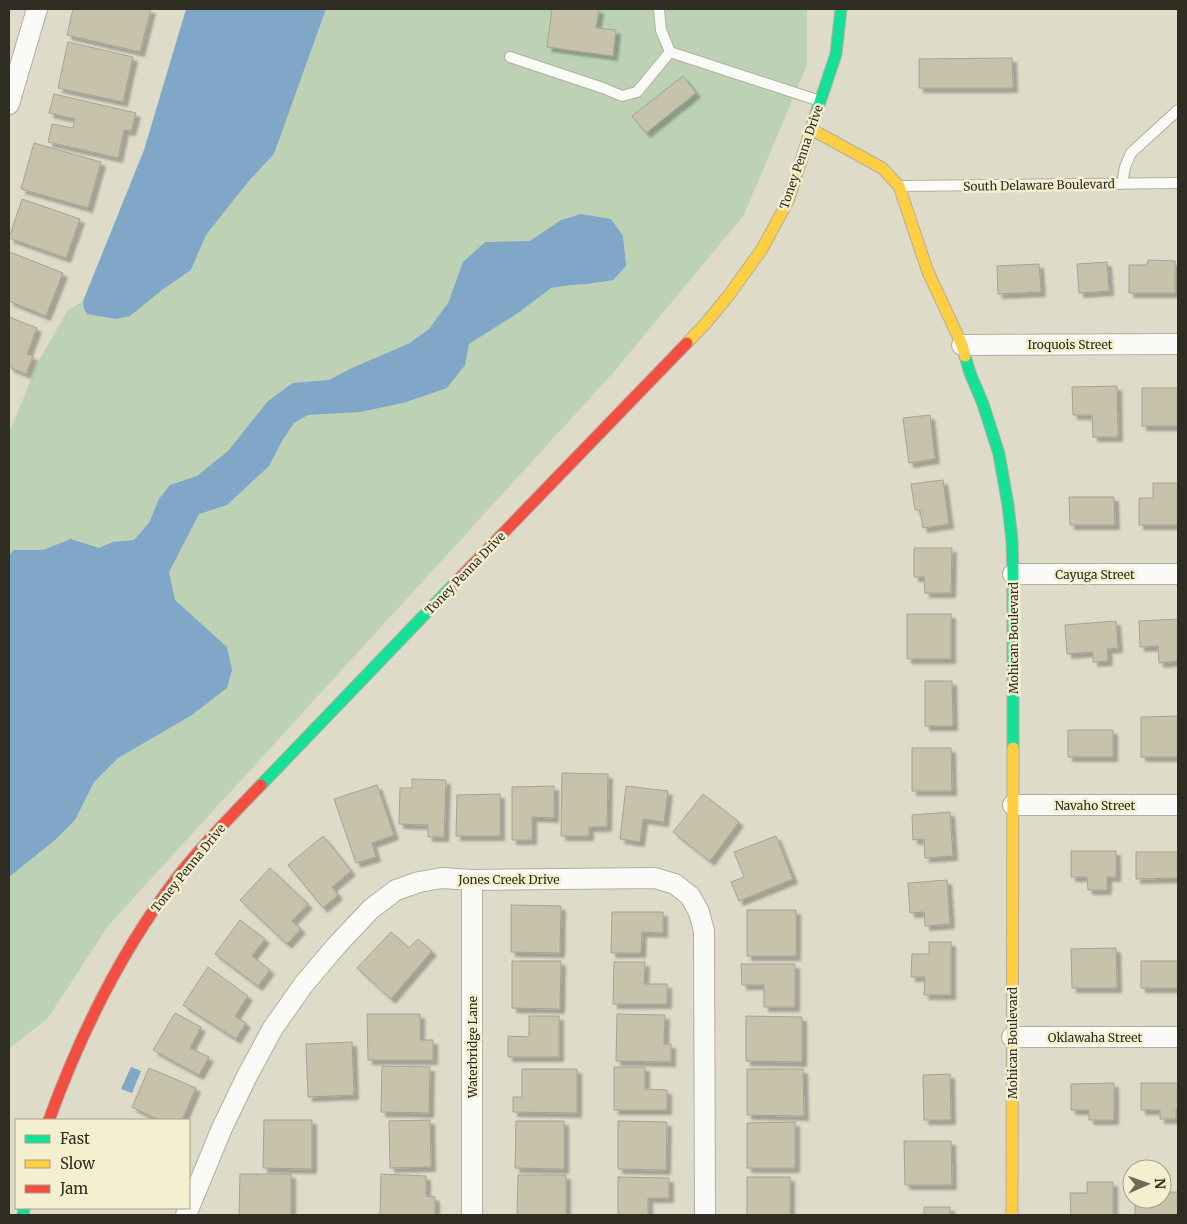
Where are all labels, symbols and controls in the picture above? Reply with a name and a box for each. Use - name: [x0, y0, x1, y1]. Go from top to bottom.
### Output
- street label: Toney Penna Drive: [776, 103, 826, 211]
- street label: South Delaware Boulevard: [963, 176, 1115, 194]
- street label: Iroquois Street: [1027, 337, 1113, 352]
- street label: Toney Penna Drive: [422, 529, 508, 617]
- street label: Cayuga Street: [1055, 567, 1135, 582]
- street label: Mohican Boulevard: [1006, 582, 1021, 694]
- street label: Navaho Street: [1055, 798, 1136, 813]
- street label: Toney Penna Drive: [148, 821, 228, 915]
- street label: Jones Creek Drive: [457, 872, 560, 887]
- street label: Mohican Boulevard: [1005, 987, 1020, 1099]
- street label: Waterbridge Lane: [465, 996, 480, 1099]
- street label: Oklawaha Street: [1048, 1030, 1143, 1045]
- legend: [15, 1119, 190, 1209]
- text: Fast: [60, 1129, 90, 1148]
- text: Slow: [60, 1154, 95, 1173]
- north arrow: [1122, 1159, 1172, 1209]
- text: N: [1151, 1178, 1169, 1189]
- text: Jam: [59, 1179, 88, 1198]

